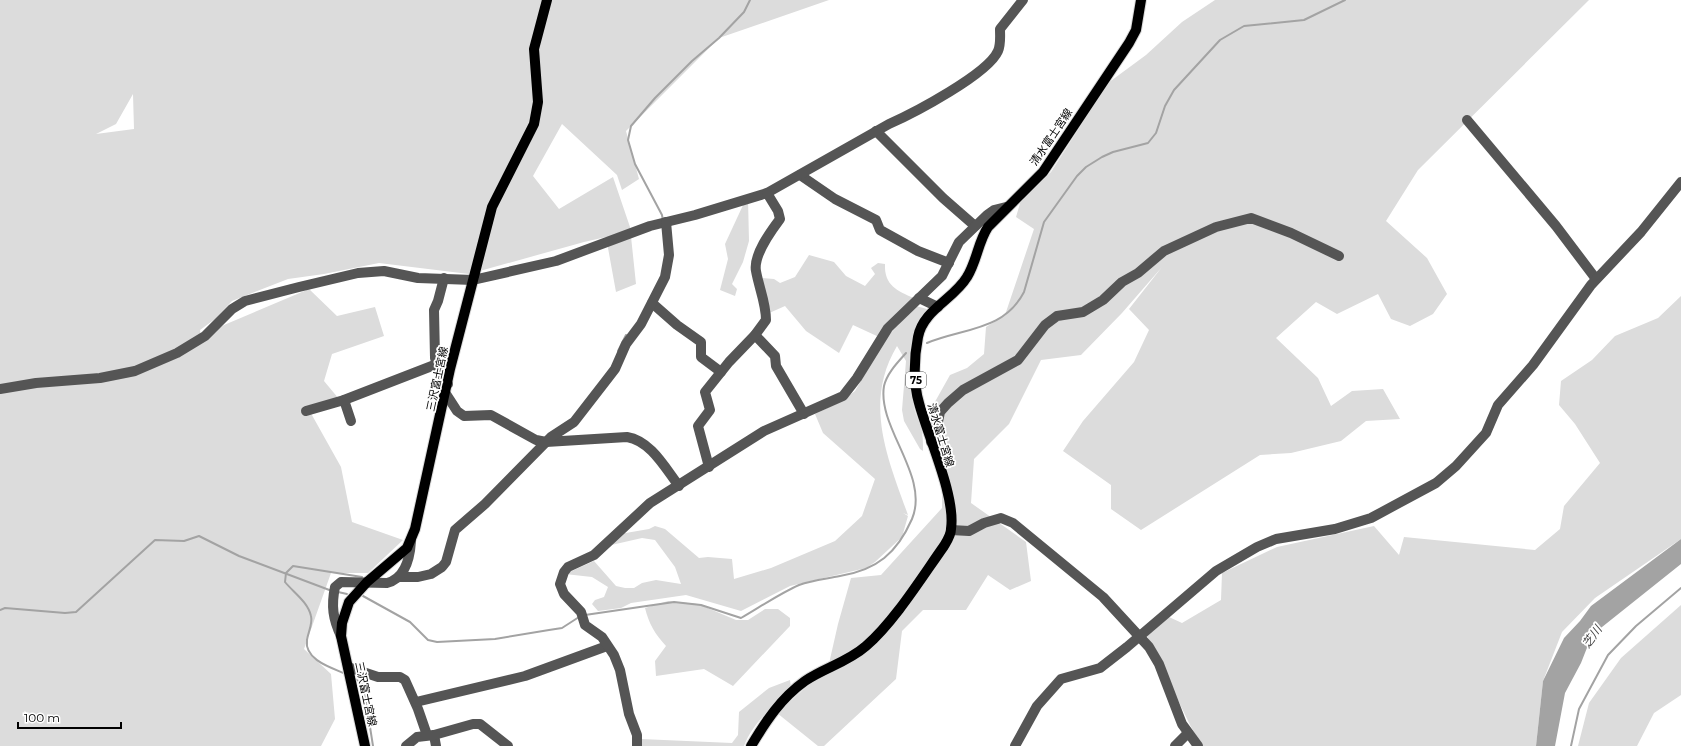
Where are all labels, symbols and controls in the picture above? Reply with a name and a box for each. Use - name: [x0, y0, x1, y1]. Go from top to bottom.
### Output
- street label: 清水富士宮線: [1027, 106, 1075, 168]
- street label: 三沢富士宮線: [423, 345, 451, 413]
- road number: 75: [906, 372, 926, 388]
- street label: 清水富士宮線: [925, 401, 957, 469]
- water label: 芝川: [1578, 621, 1606, 651]
- street label: 三沢富士宮線: [352, 660, 380, 728]
- scale bar: [18, 704, 121, 730]
- text: 100 m: [24, 710, 60, 725]

